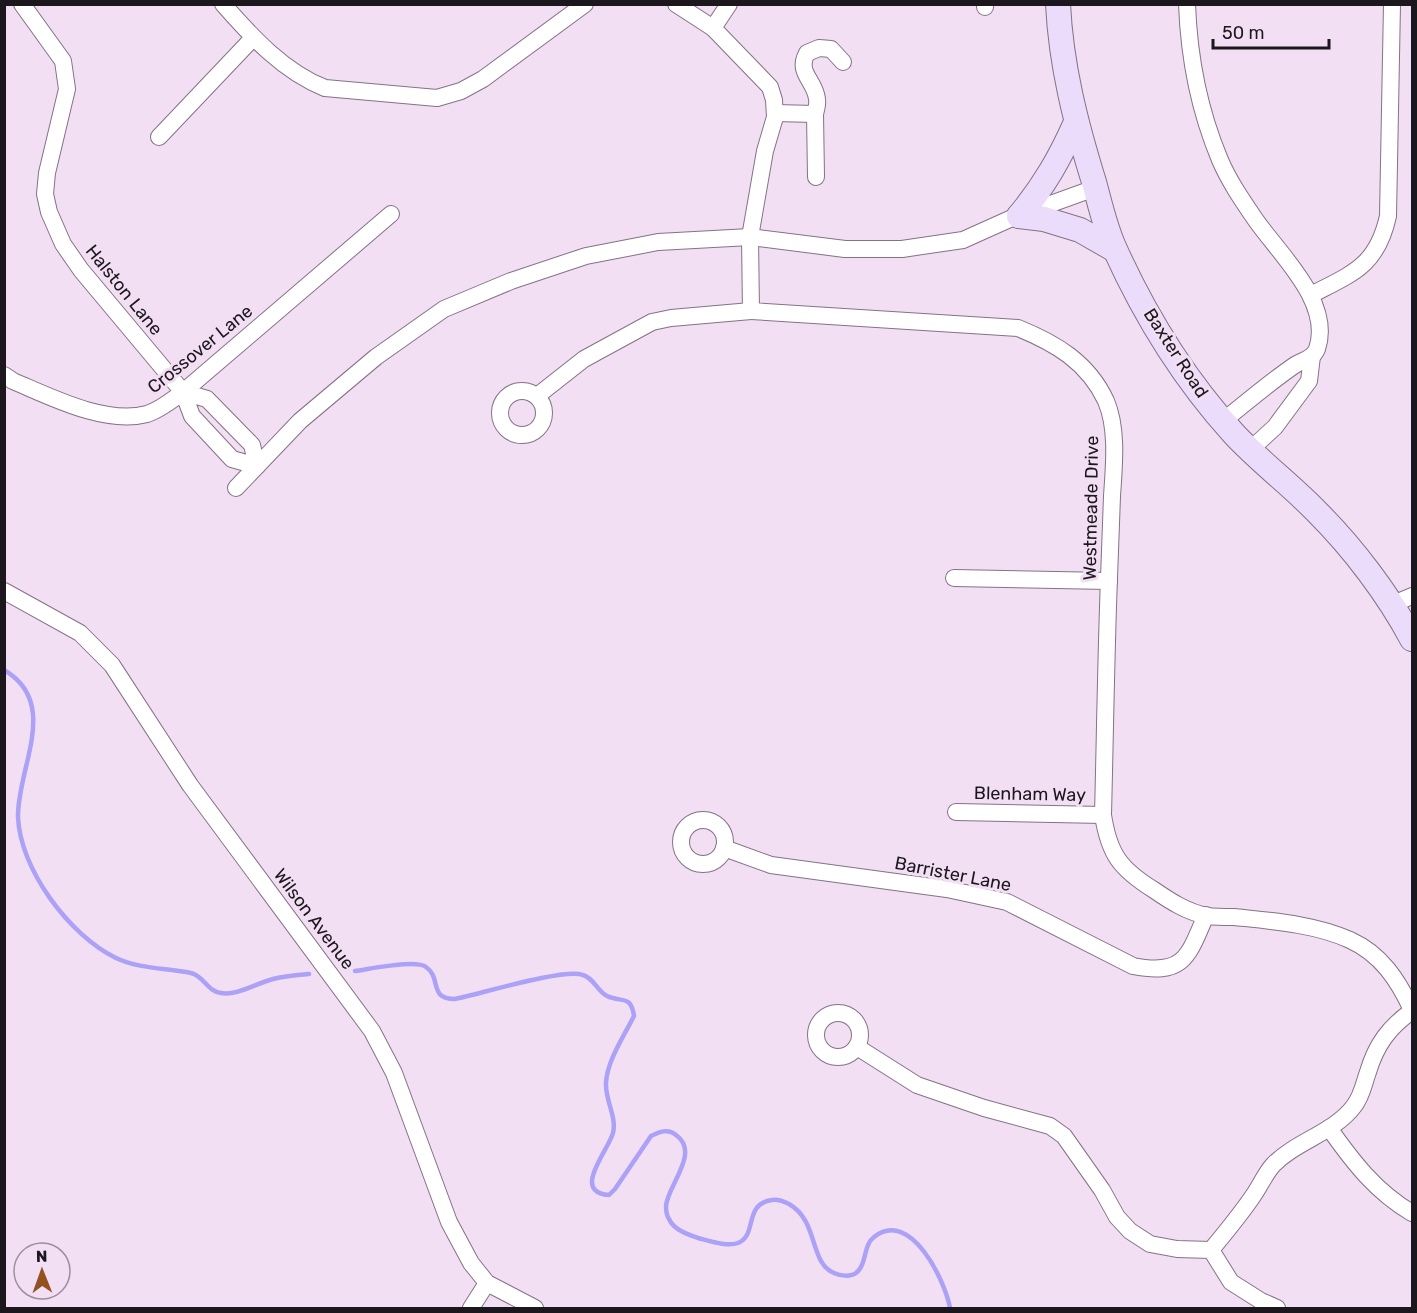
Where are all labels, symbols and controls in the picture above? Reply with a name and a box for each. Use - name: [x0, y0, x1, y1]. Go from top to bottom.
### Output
- scale bar: [1213, 12, 1328, 50]
- text: 50 m: [1222, 22, 1265, 44]
- street label: Halston Lane: [81, 240, 167, 340]
- street label: Crossover Lane: [143, 300, 257, 398]
- street label: Baxter Road: [1139, 304, 1213, 402]
- street label: Westmeade Drive: [1079, 435, 1103, 581]
- street label: Blenham Way: [974, 782, 1086, 806]
- street label: Barrister Lane: [893, 852, 1013, 896]
- street label: Wilson Avenue: [269, 864, 359, 974]
- north arrow: [12, 1241, 72, 1301]
- text: N: [36, 1247, 48, 1266]

